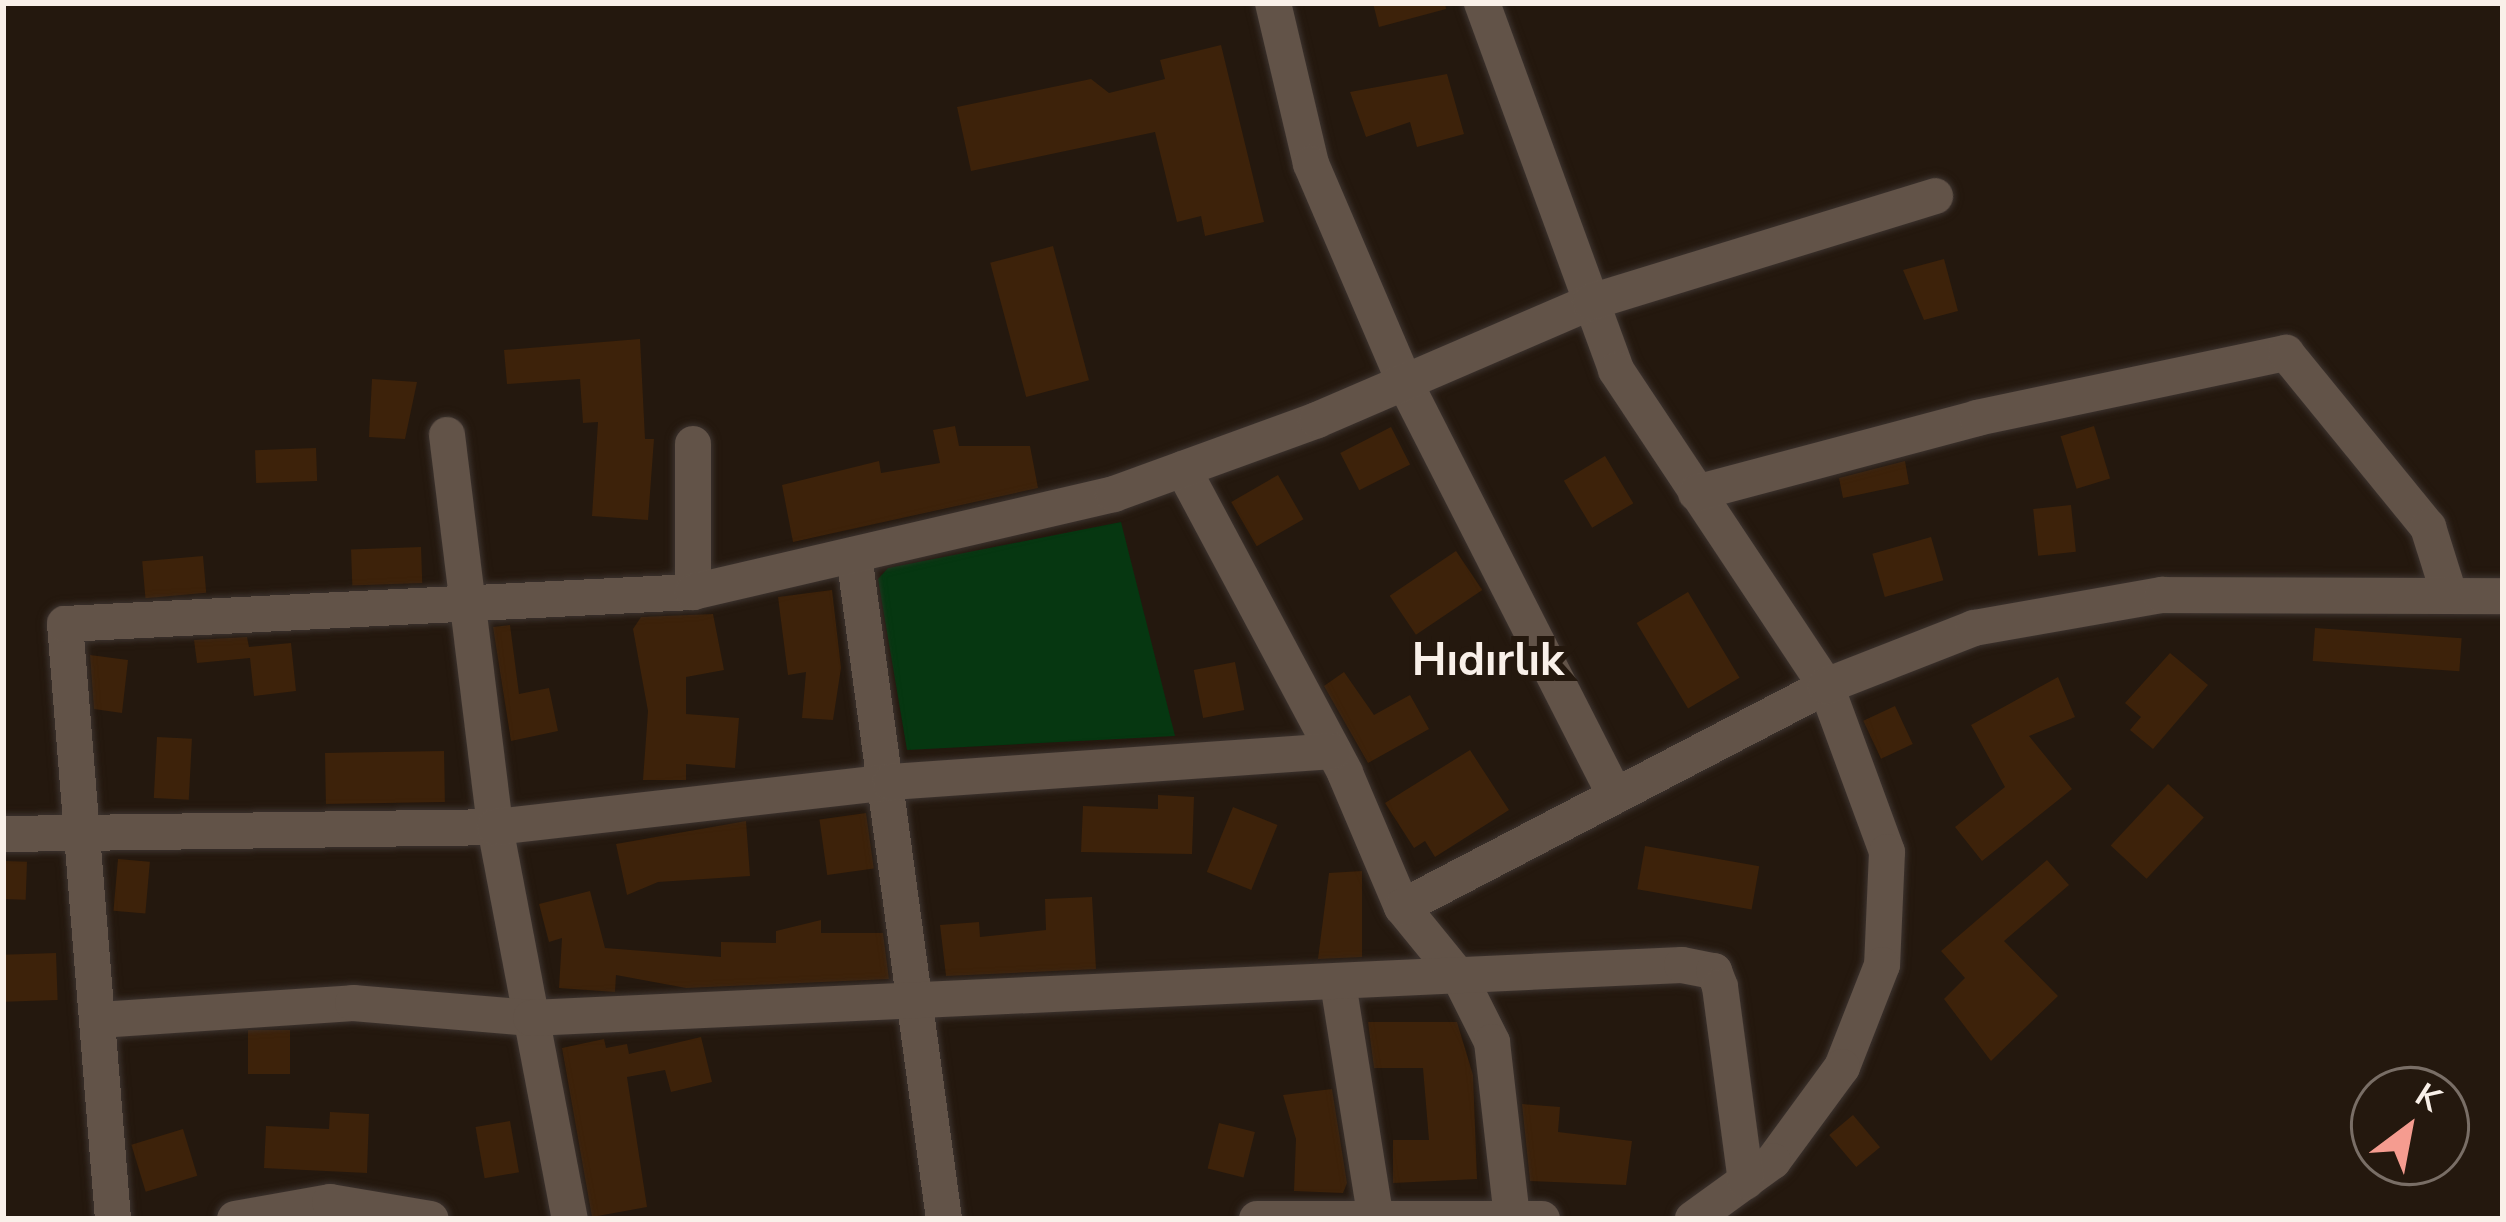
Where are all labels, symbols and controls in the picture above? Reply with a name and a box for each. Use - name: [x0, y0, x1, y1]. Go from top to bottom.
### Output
- district label: Hıdırlık: [1412, 634, 1564, 688]
- north arrow: [2350, 1066, 2470, 1186]
- text: K: [2407, 1073, 2449, 1122]

